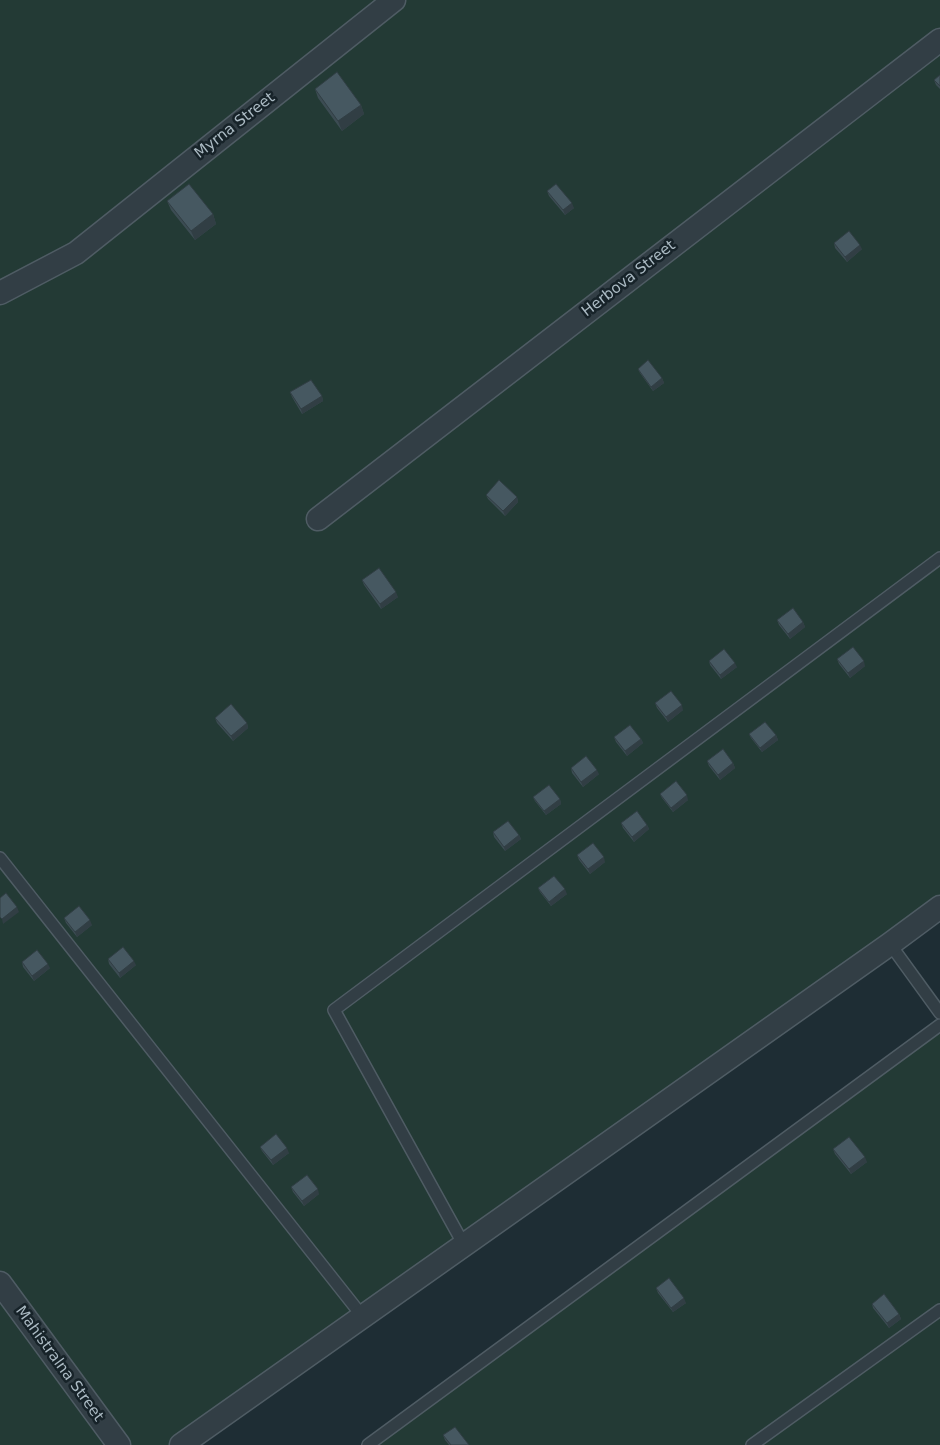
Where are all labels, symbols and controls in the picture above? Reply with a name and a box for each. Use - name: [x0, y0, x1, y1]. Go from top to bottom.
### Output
- street label: Myrna Street: [191, 89, 279, 163]
- street label: Herbova Street: [579, 237, 679, 321]
- street label: Mahistralna Street: [11, 1303, 107, 1425]

